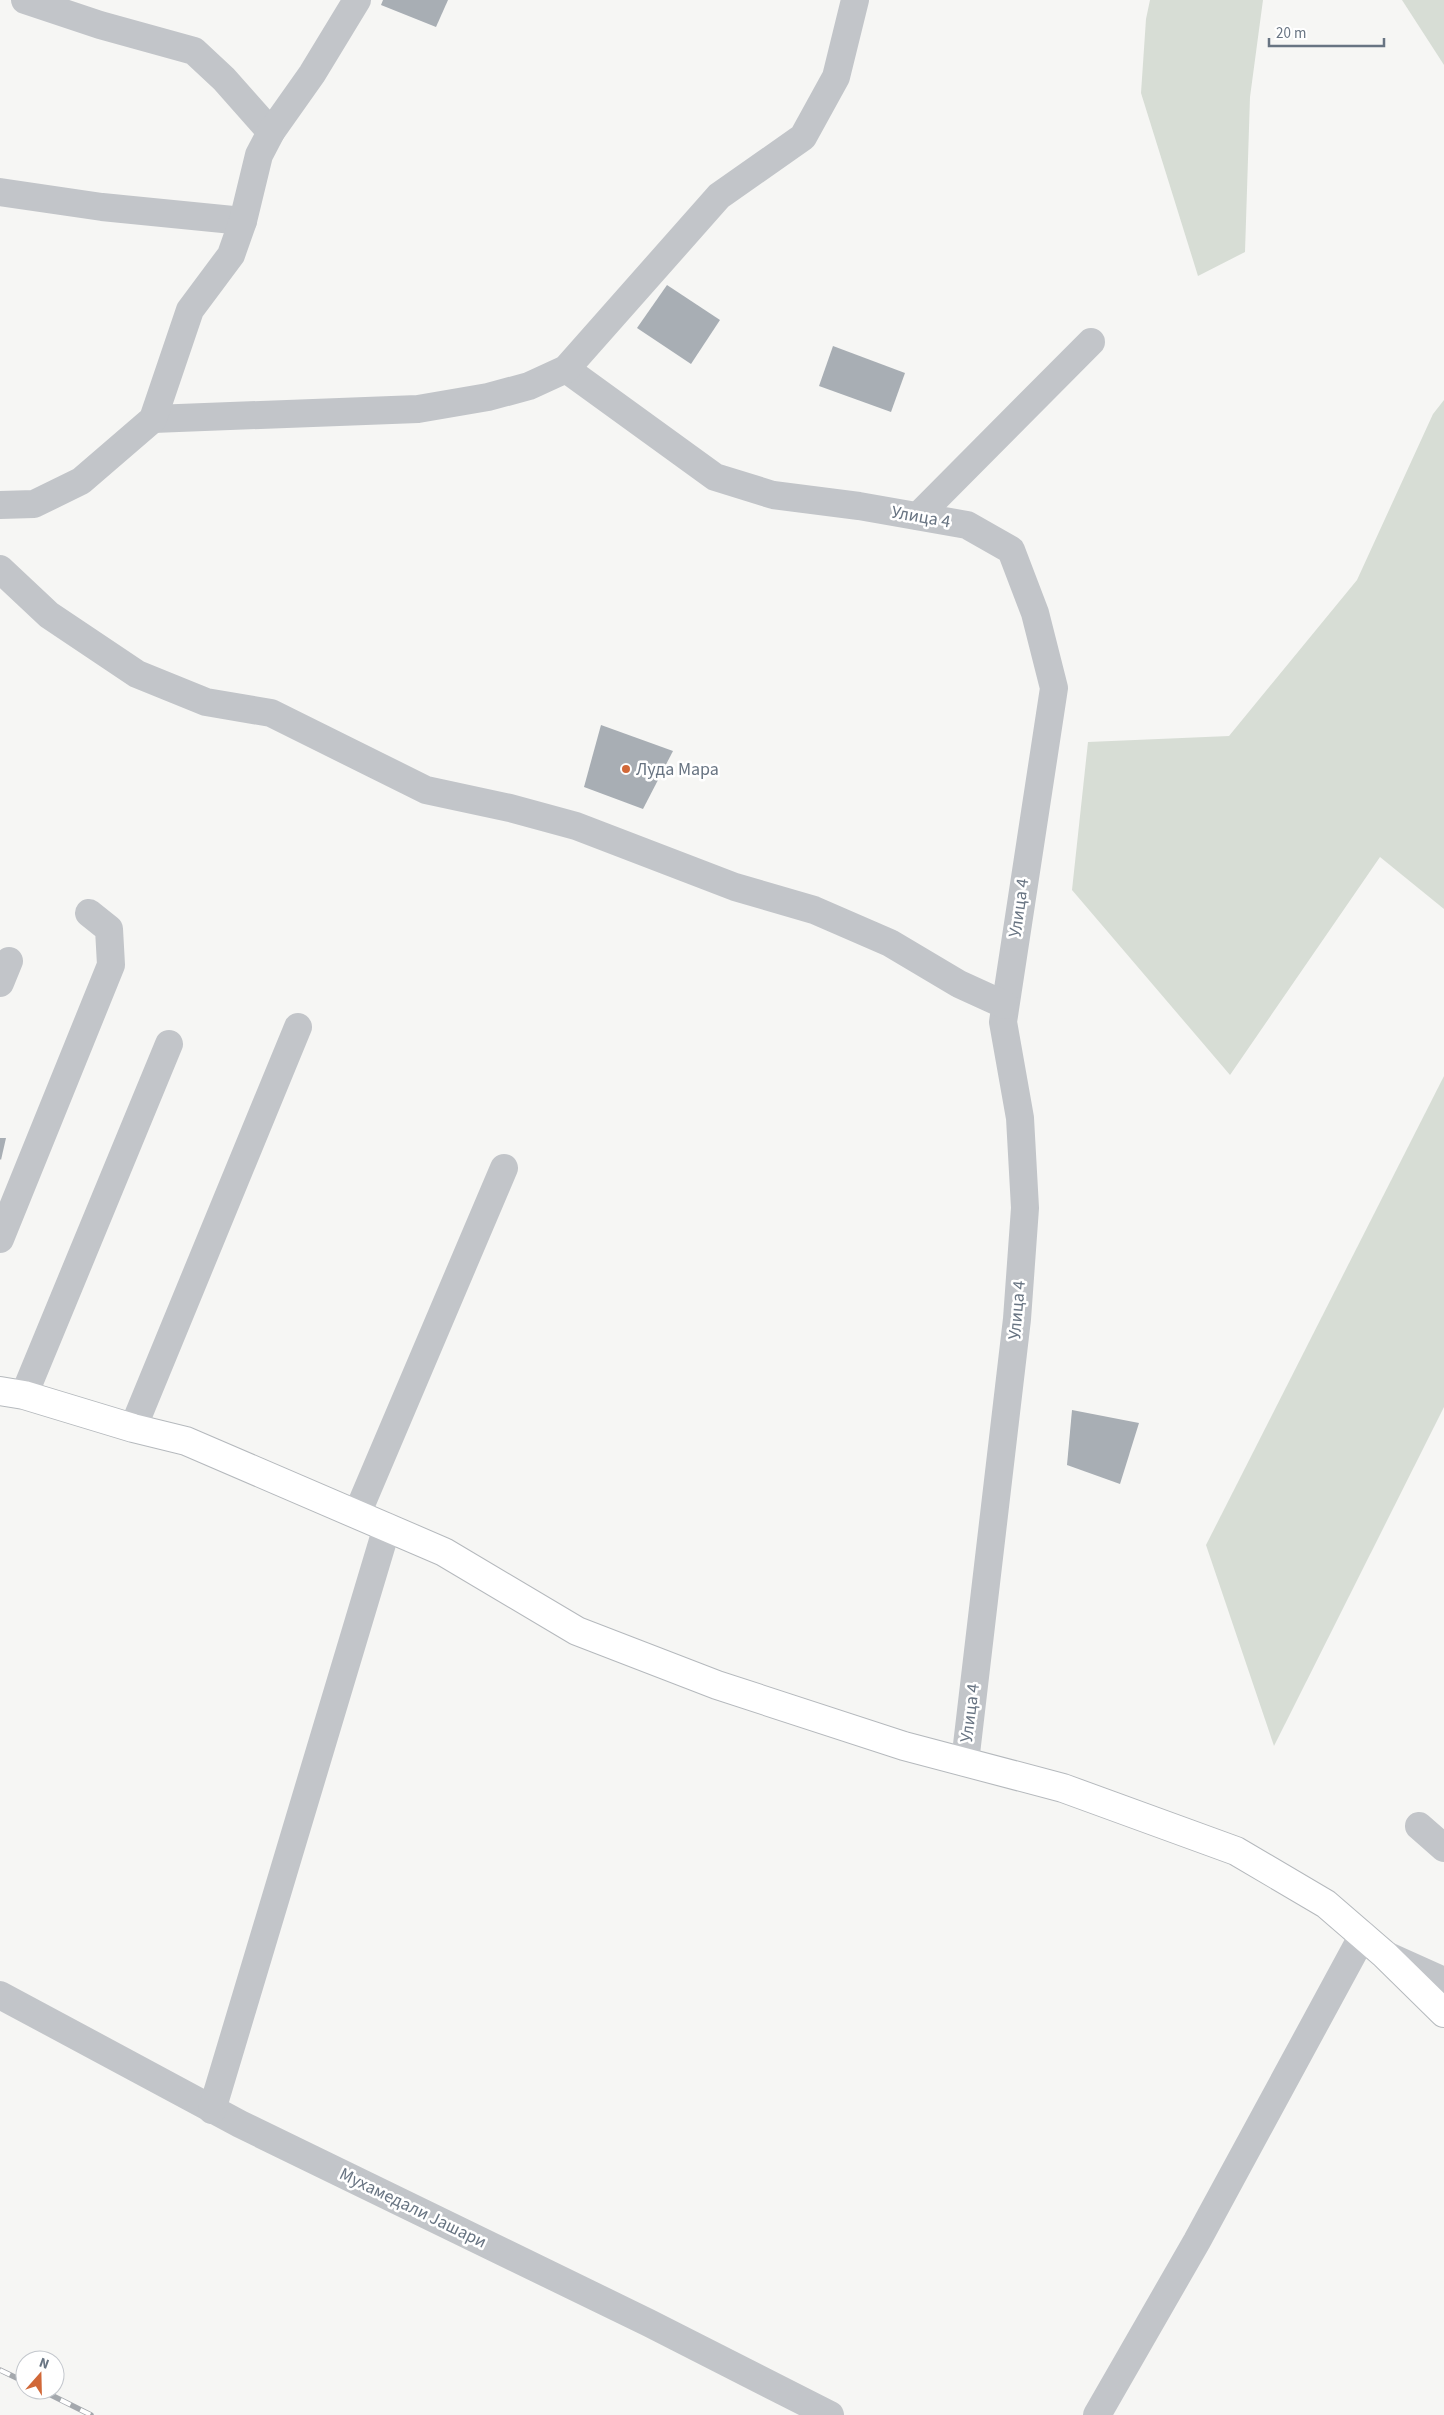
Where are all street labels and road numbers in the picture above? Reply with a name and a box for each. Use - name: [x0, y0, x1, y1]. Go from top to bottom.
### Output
- street label: Улица 4: [890, 500, 952, 534]
- street label: Улица 4: [1002, 877, 1036, 939]
- street label: Улица 4: [1002, 1279, 1032, 1341]
- street label: Улица 4: [954, 1682, 986, 1744]
- street label: Мухамедали Јашари: [335, 2161, 491, 2255]

